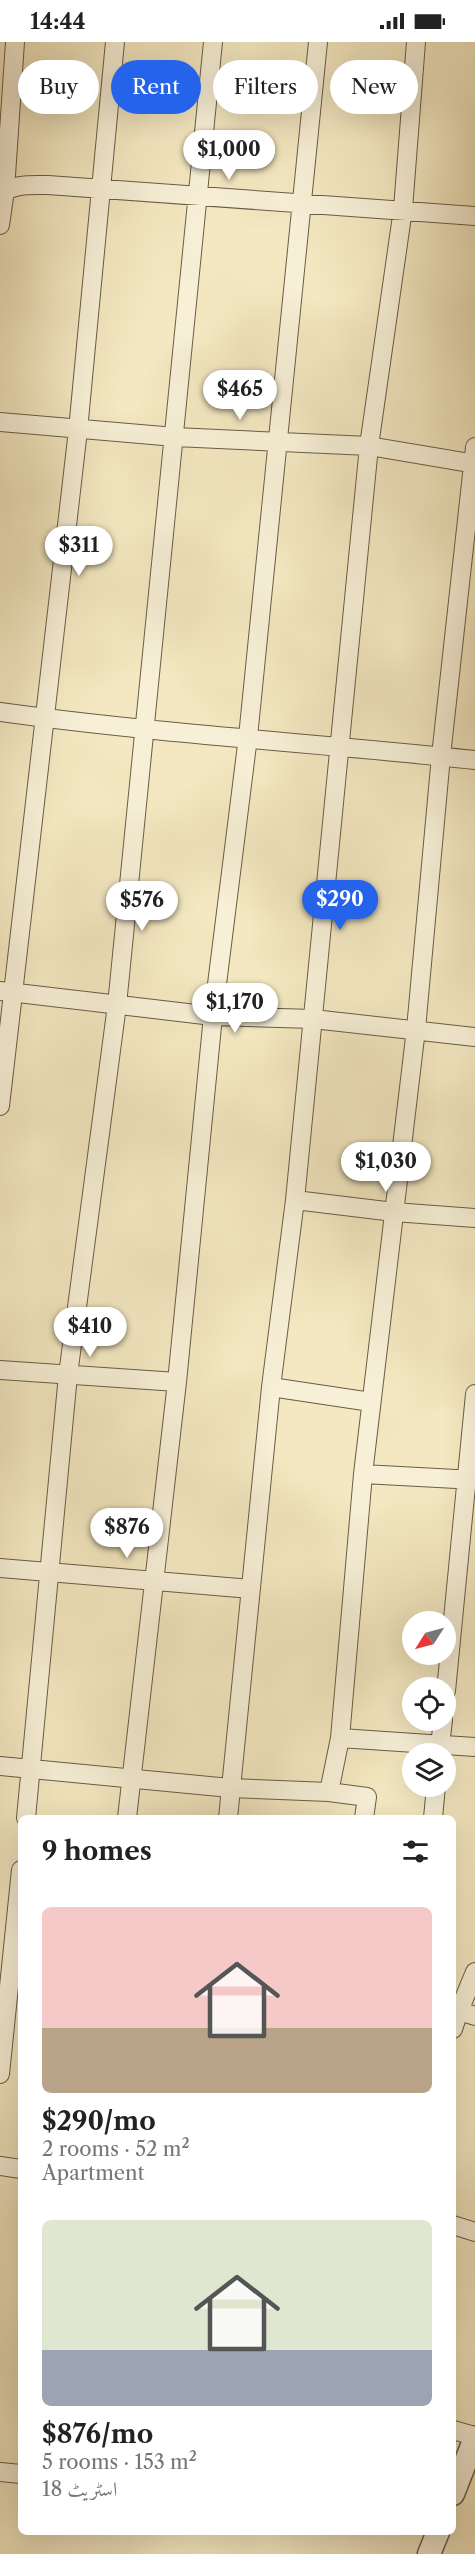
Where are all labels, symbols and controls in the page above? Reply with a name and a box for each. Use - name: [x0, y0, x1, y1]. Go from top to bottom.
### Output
- text: 14:44: [30, 8, 86, 35]
- chip: Buy: [18, 60, 99, 114]
- chip: Rent: [111, 60, 201, 114]
- chip: Filters: [213, 60, 318, 114]
- chip: New: [330, 60, 418, 114]
- pin: $1,000: [180, 130, 278, 181]
- text: $1,000: [197, 137, 261, 161]
- pin: $465: [204, 370, 276, 421]
- text: $465: [217, 377, 263, 401]
- pin: $311: [43, 526, 115, 577]
- text: $311: [59, 533, 99, 557]
- pin: $290: [304, 880, 376, 931]
- pin: $576: [106, 881, 178, 932]
- text: $290: [316, 887, 364, 911]
- text: $576: [120, 888, 164, 912]
- pin: $1,170: [186, 983, 284, 1034]
- text: $1,170: [206, 990, 264, 1014]
- pin: $1,030: [337, 1142, 435, 1193]
- text: $1,030: [355, 1149, 417, 1173]
- pin: $410: [54, 1307, 126, 1358]
- text: $410: [68, 1314, 112, 1338]
- pin: $876: [91, 1508, 163, 1559]
- text: $876: [104, 1515, 150, 1539]
- north arrow: [402, 1611, 456, 1665]
- map controls: [402, 1611, 456, 1797]
- button: locate: [402, 1677, 456, 1731]
- button: layers: [402, 1743, 456, 1797]
- text: 9 homes: [42, 1835, 152, 1867]
- icon: filters: [399, 1835, 432, 1868]
- icon: home: [183, 1946, 291, 2054]
- text: $290/mo: [42, 2105, 156, 2137]
- text: 2 rooms · 52 m²: [42, 2137, 190, 2161]
- text: Apartment: [42, 2161, 145, 2185]
- icon: home: [183, 2259, 291, 2367]
- text: $876/mo: [42, 2418, 153, 2450]
- text: 5 rooms · 153 m²: [42, 2450, 197, 2474]
- text: اسٹریٹ 18: [42, 2477, 117, 2501]

